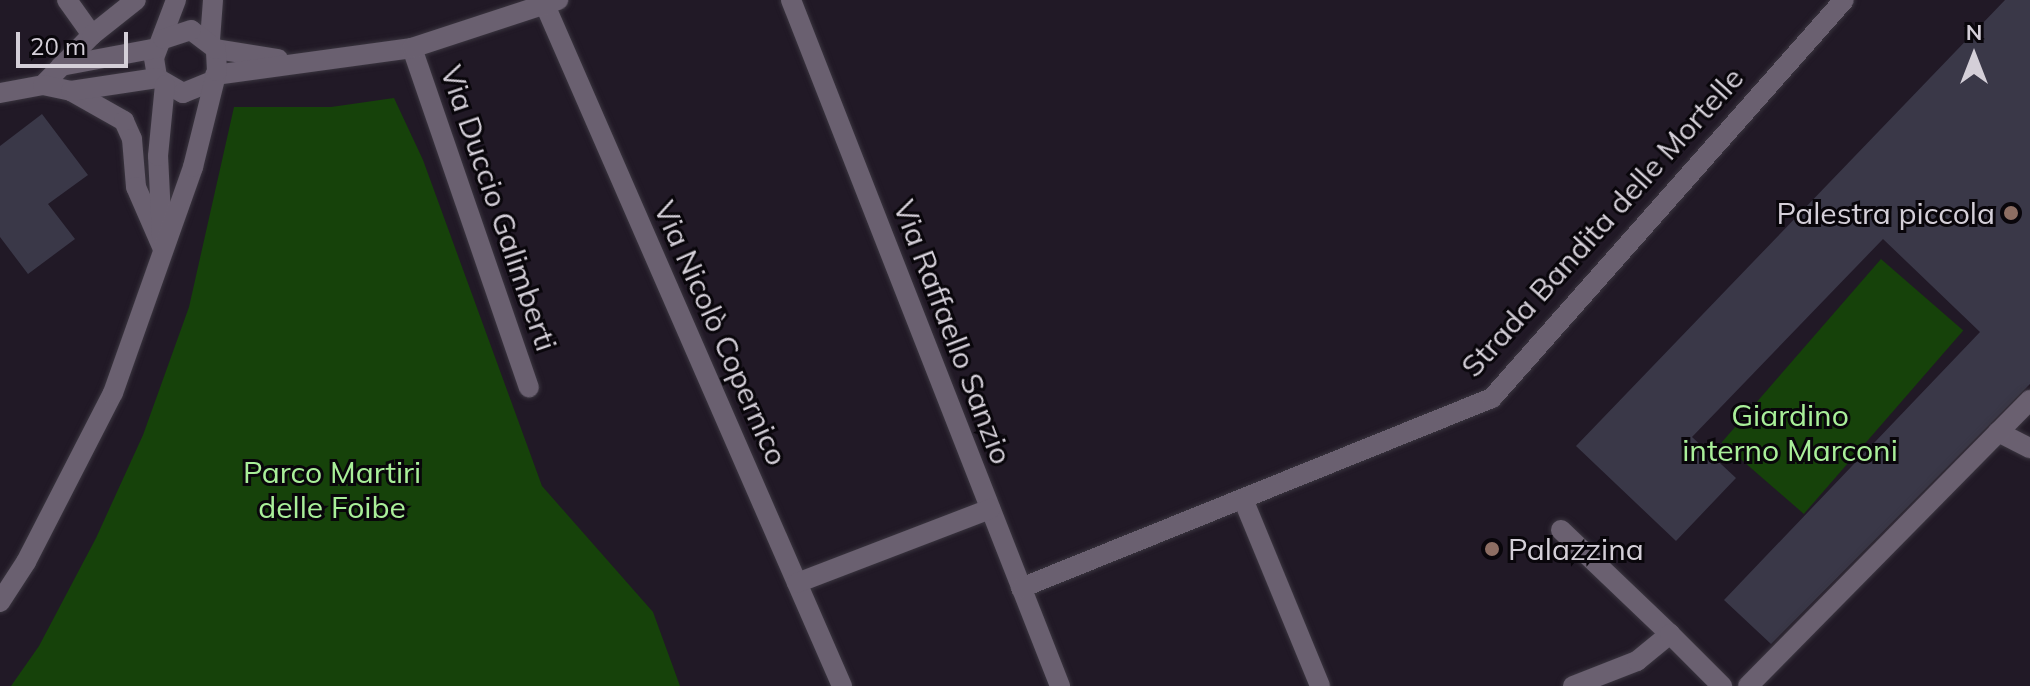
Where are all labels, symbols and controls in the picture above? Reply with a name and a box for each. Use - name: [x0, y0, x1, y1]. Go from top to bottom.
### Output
- scale bar: [20, 16, 132, 66]
- north arrow: [1934, 16, 2014, 96]
- text: N: [1966, 18, 1982, 46]
- text: 20 m: [30, 31, 86, 61]
- street label: Strada Bandita delle Mortelle: [1454, 60, 1750, 384]
- street label: Via Duccio Galimberti: [433, 61, 565, 355]
- street label: Via Nicolò Copernico: [647, 195, 795, 471]
- street label: Via Raffaello Sanzio: [886, 195, 1020, 469]
- place label: Palestra piccola: [1776, 195, 1995, 231]
- marker: Palestra piccola: [2002, 204, 2020, 222]
- park label: Giardino interno Marconi: [1682, 397, 1898, 468]
- park label: Parco Martiri delle Foibe: [243, 454, 421, 524]
- place label: Palazzina: [1508, 531, 1644, 567]
- marker: Palazzina: [1483, 540, 1501, 558]

